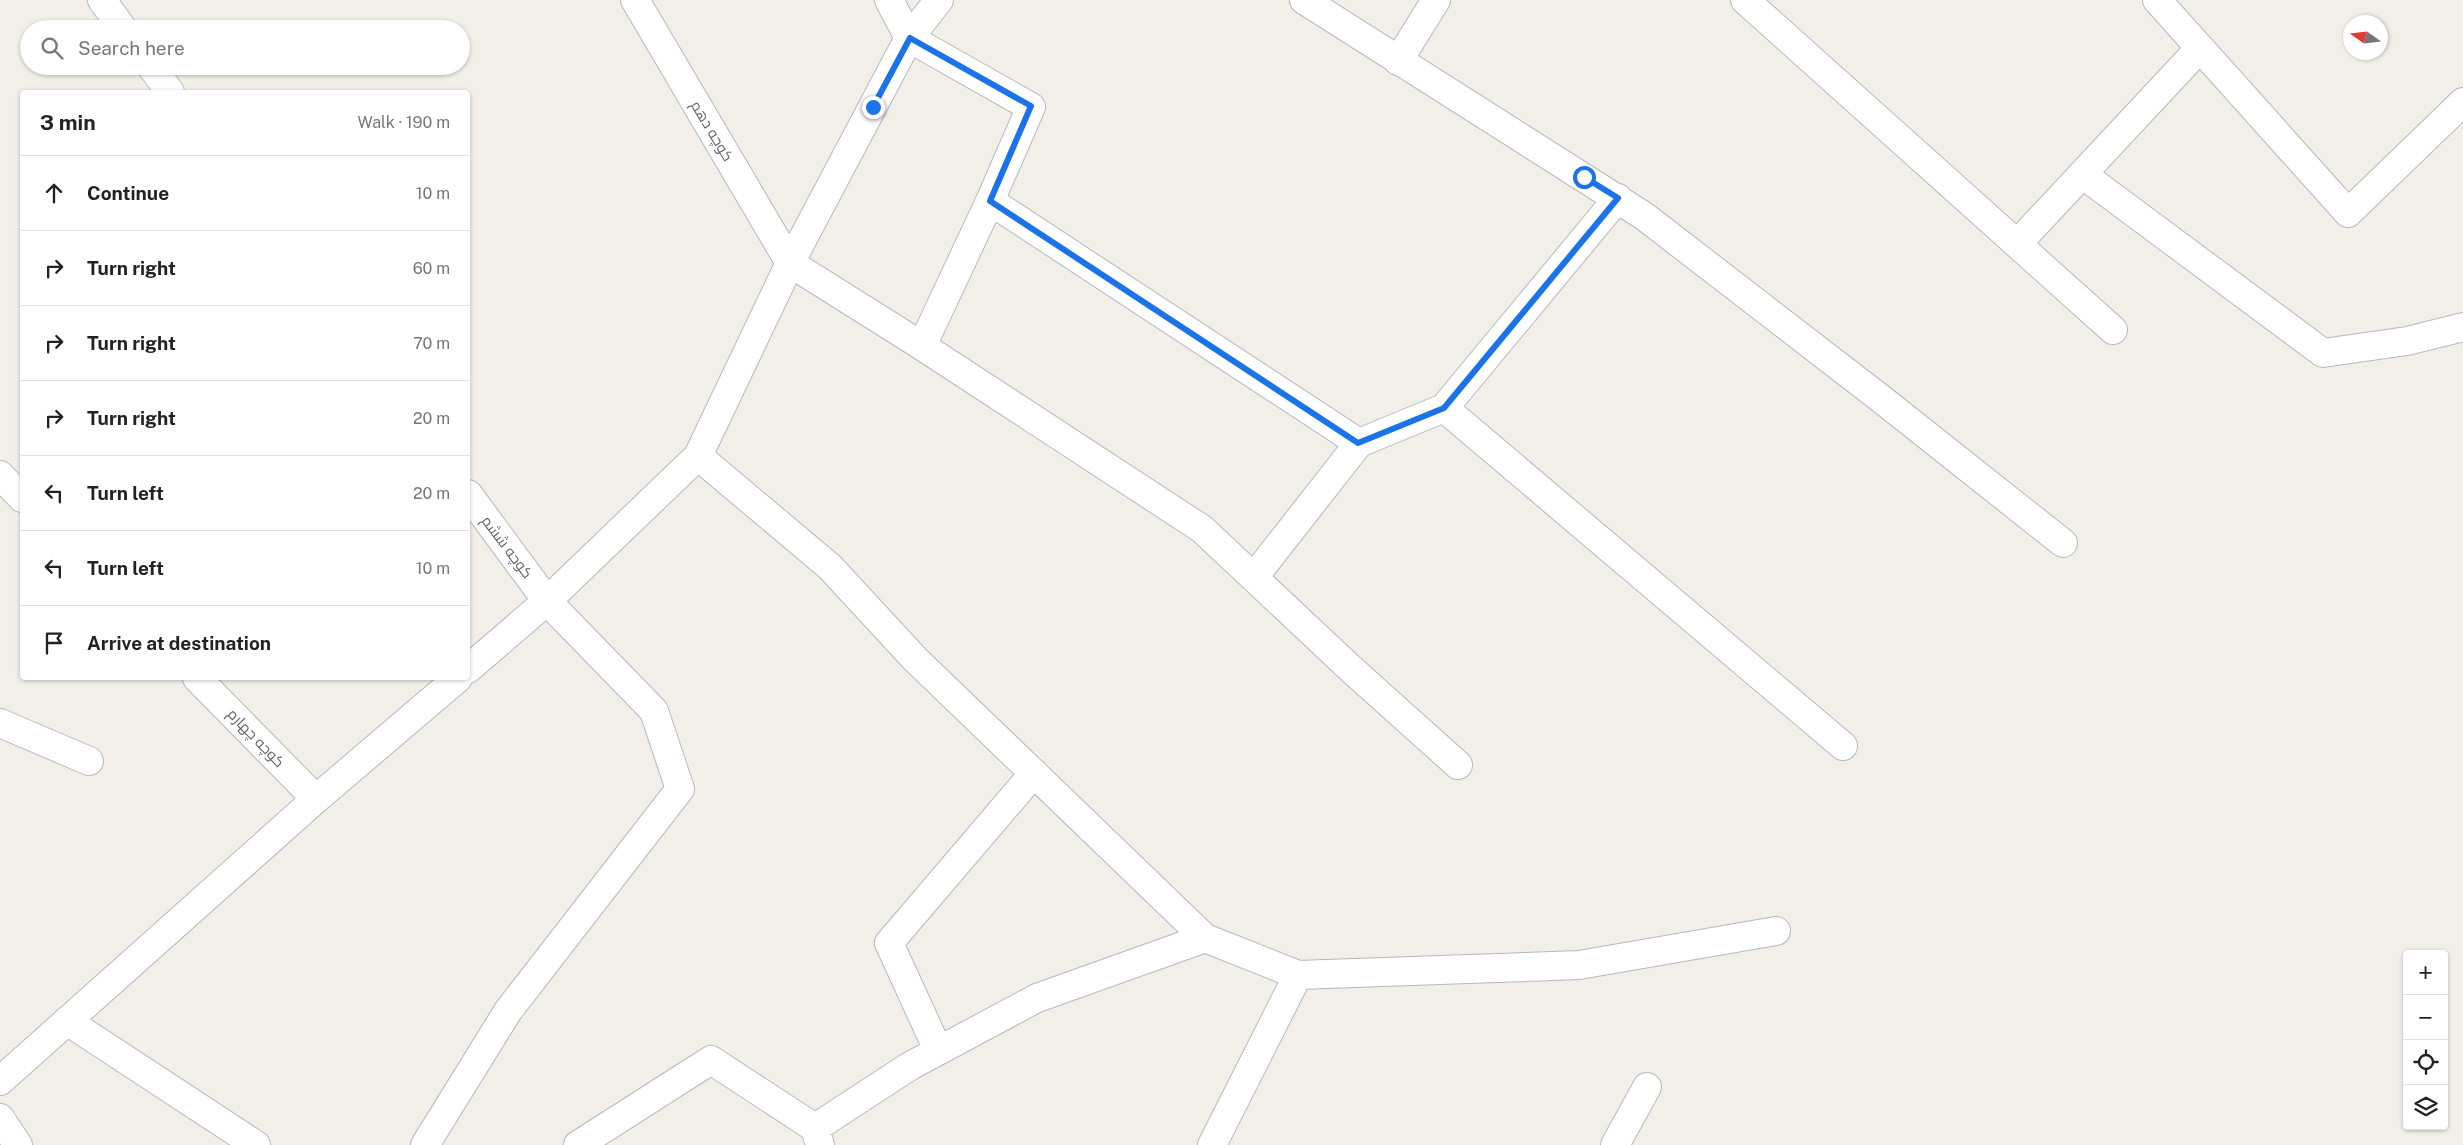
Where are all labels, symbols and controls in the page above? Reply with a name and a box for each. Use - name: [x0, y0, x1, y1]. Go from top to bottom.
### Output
- north arrow: [2343, 15, 2388, 60]
- search box: [20, 20, 470, 75]
- icon: search: [38, 34, 66, 62]
- text: Search here: [78, 37, 185, 59]
- route end: [862, 96, 885, 119]
- street label: کوچه دهم: [686, 97, 737, 165]
- text: 3 min: [40, 110, 96, 135]
- text: Walk · 190 m: [358, 113, 450, 132]
- route start: [1573, 166, 1596, 189]
- icon: ahead: [40, 179, 68, 207]
- text: Continue: [87, 182, 169, 204]
- text: 10 m: [416, 184, 450, 203]
- icon: right: [40, 254, 68, 282]
- text: Turn right: [87, 257, 176, 279]
- text: 60 m: [413, 259, 450, 278]
- icon: right: [40, 329, 68, 357]
- text: Turn right: [87, 332, 176, 354]
- text: 70 m: [413, 334, 450, 353]
- icon: right: [40, 404, 68, 432]
- text: Turn right: [87, 407, 176, 429]
- text: 20 m: [413, 409, 450, 428]
- icon: left: [40, 479, 68, 507]
- text: Turn left: [87, 482, 164, 504]
- text: 20 m: [413, 484, 450, 503]
- street label: کوچه ششم: [477, 512, 536, 583]
- icon: left: [40, 554, 68, 582]
- text: Turn left: [87, 557, 164, 579]
- text: 10 m: [416, 559, 450, 578]
- icon: arrive: [40, 629, 68, 657]
- text: Arrive at destination: [87, 632, 271, 654]
- street label: کوچه چهارم: [223, 705, 288, 772]
- map controls: [2403, 950, 2448, 1130]
- button: +: [2403, 950, 2448, 995]
- button: −: [2403, 995, 2448, 1040]
- button: locate: [2403, 1040, 2448, 1085]
- button: layers: [2403, 1085, 2448, 1130]

